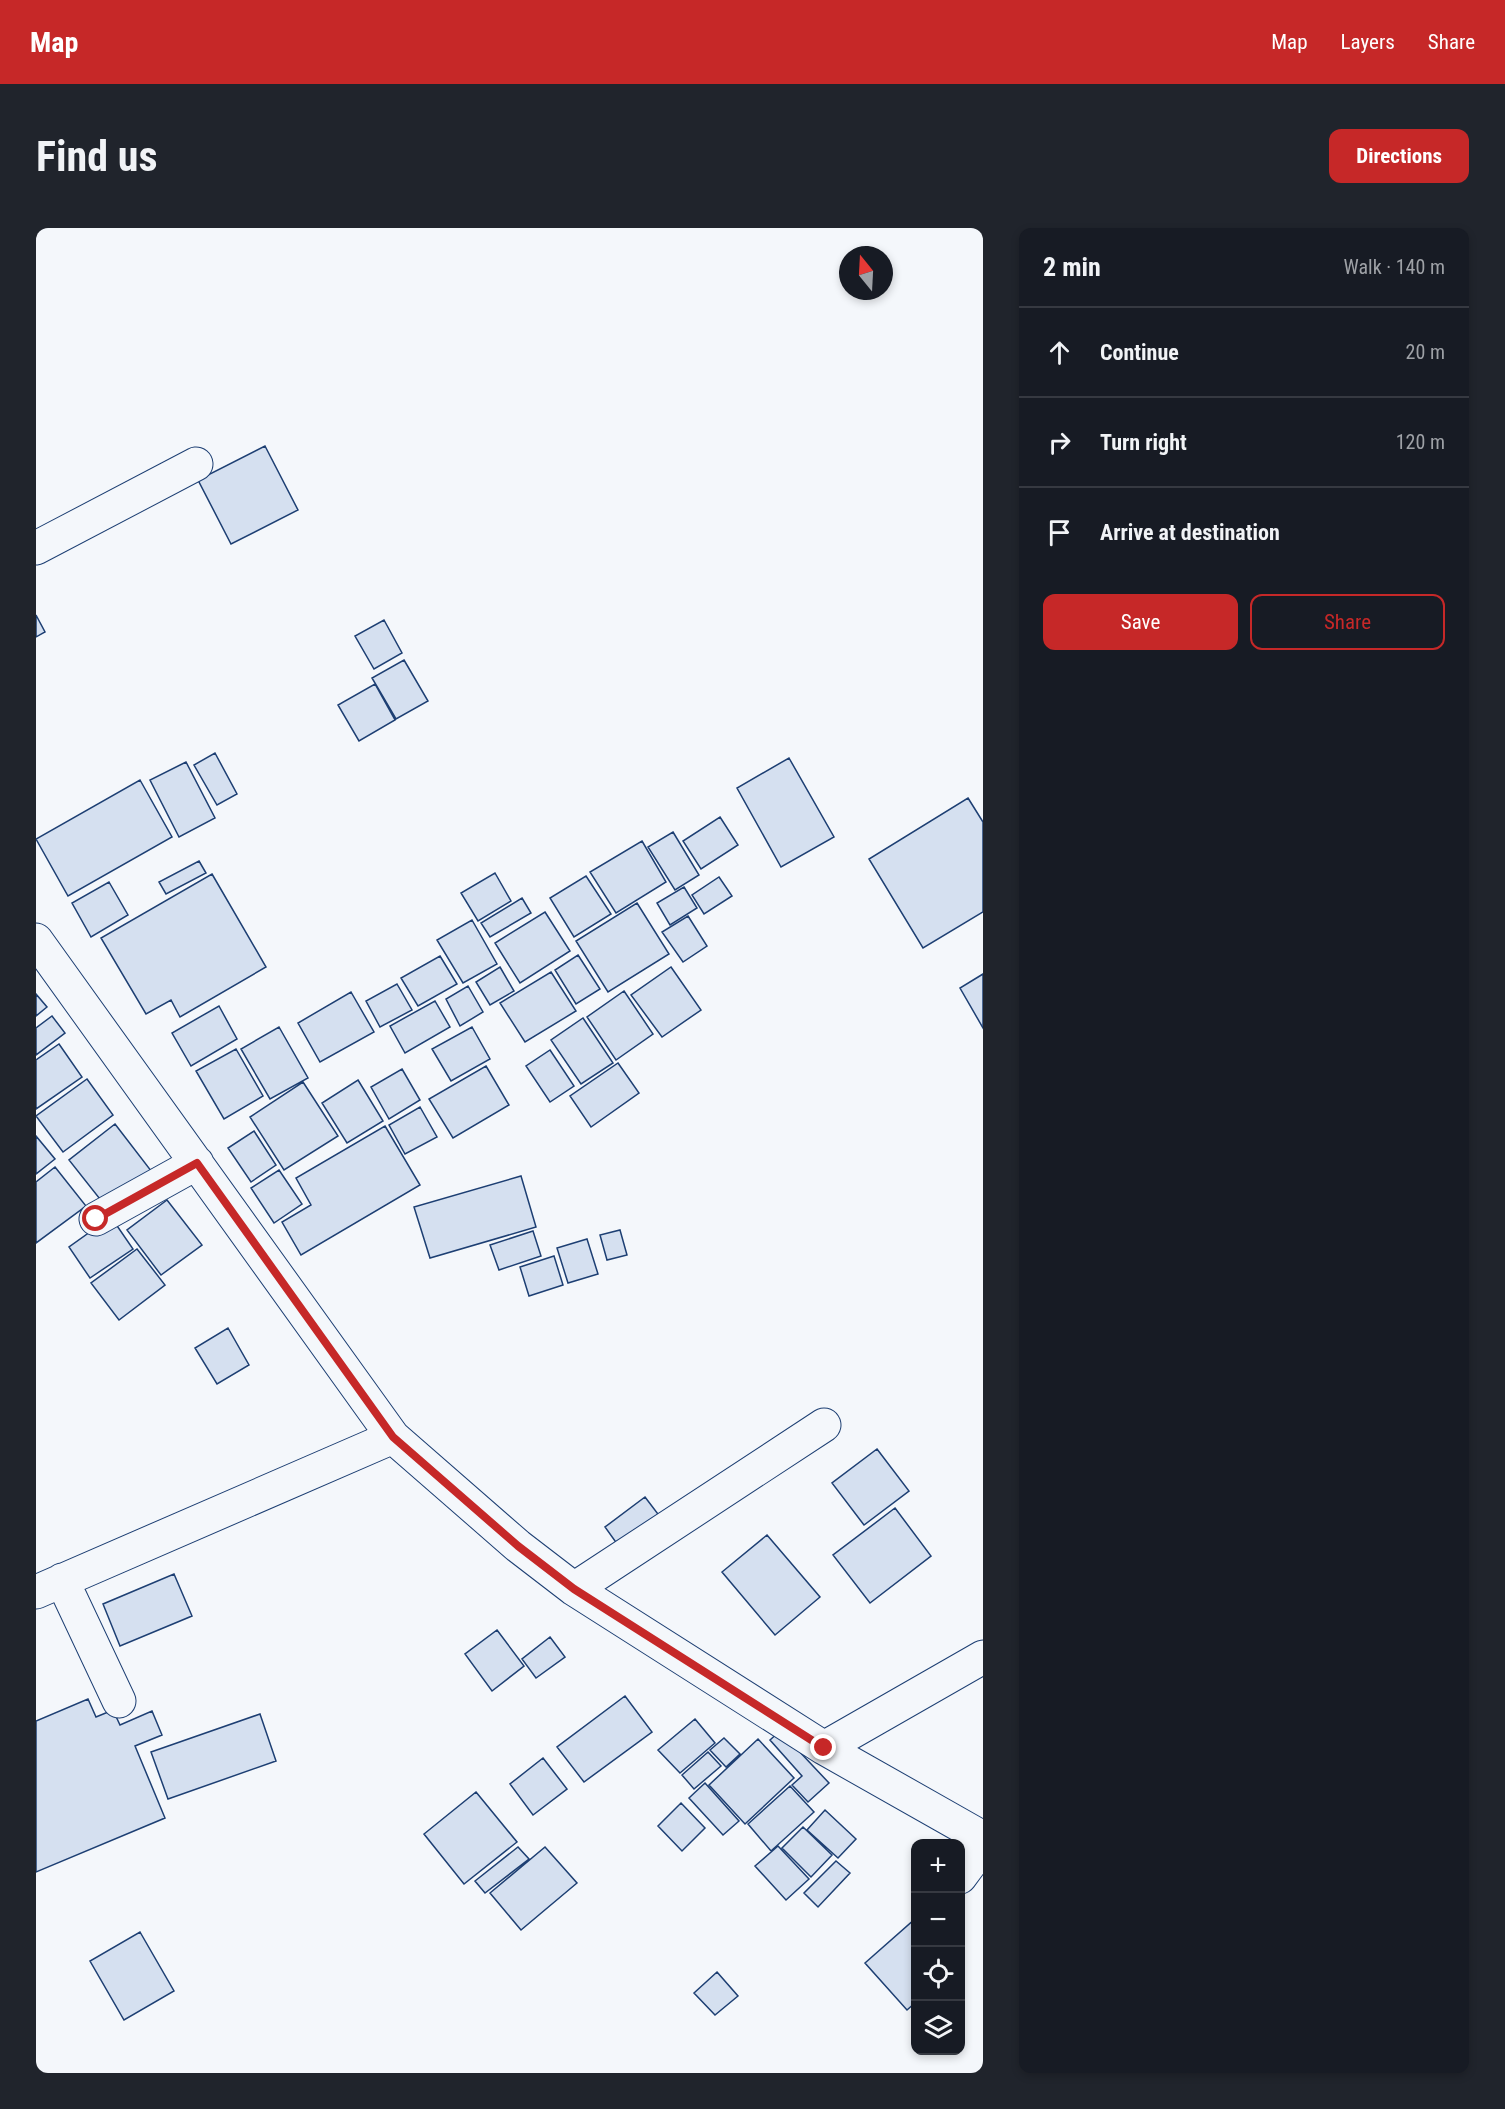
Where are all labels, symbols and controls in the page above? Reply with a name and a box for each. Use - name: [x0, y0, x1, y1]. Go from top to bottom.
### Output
- text: Map: [30, 26, 78, 59]
- text: Map: [1271, 30, 1308, 54]
- text: Layers: [1341, 30, 1395, 54]
- text: Share: [1428, 30, 1475, 54]
- button: Directions: [1329, 129, 1469, 183]
- text: Find us: [36, 132, 157, 181]
- north arrow: [839, 246, 893, 300]
- text: 2 min: [1043, 252, 1101, 282]
- text: Walk · 140 m: [1344, 255, 1445, 279]
- icon: ahead: [1043, 336, 1076, 369]
- text: Continue: [1100, 340, 1179, 365]
- text: 20 m: [1406, 340, 1445, 364]
- icon: right: [1043, 426, 1076, 459]
- text: Turn right: [1100, 430, 1187, 455]
- text: 120 m: [1396, 430, 1445, 454]
- icon: arrive: [1043, 516, 1076, 549]
- text: Arrive at destination: [1100, 520, 1280, 545]
- button: Save: [1043, 594, 1238, 650]
- button: Share: [1250, 594, 1445, 650]
- route start: [82, 1205, 108, 1231]
- route end: [810, 1734, 836, 1760]
- map controls: [911, 1839, 965, 2055]
- button: +: [911, 1839, 965, 1893]
- button: −: [911, 1893, 965, 1947]
- button: locate: [911, 1947, 965, 2001]
- button: layers: [911, 2001, 965, 2055]

